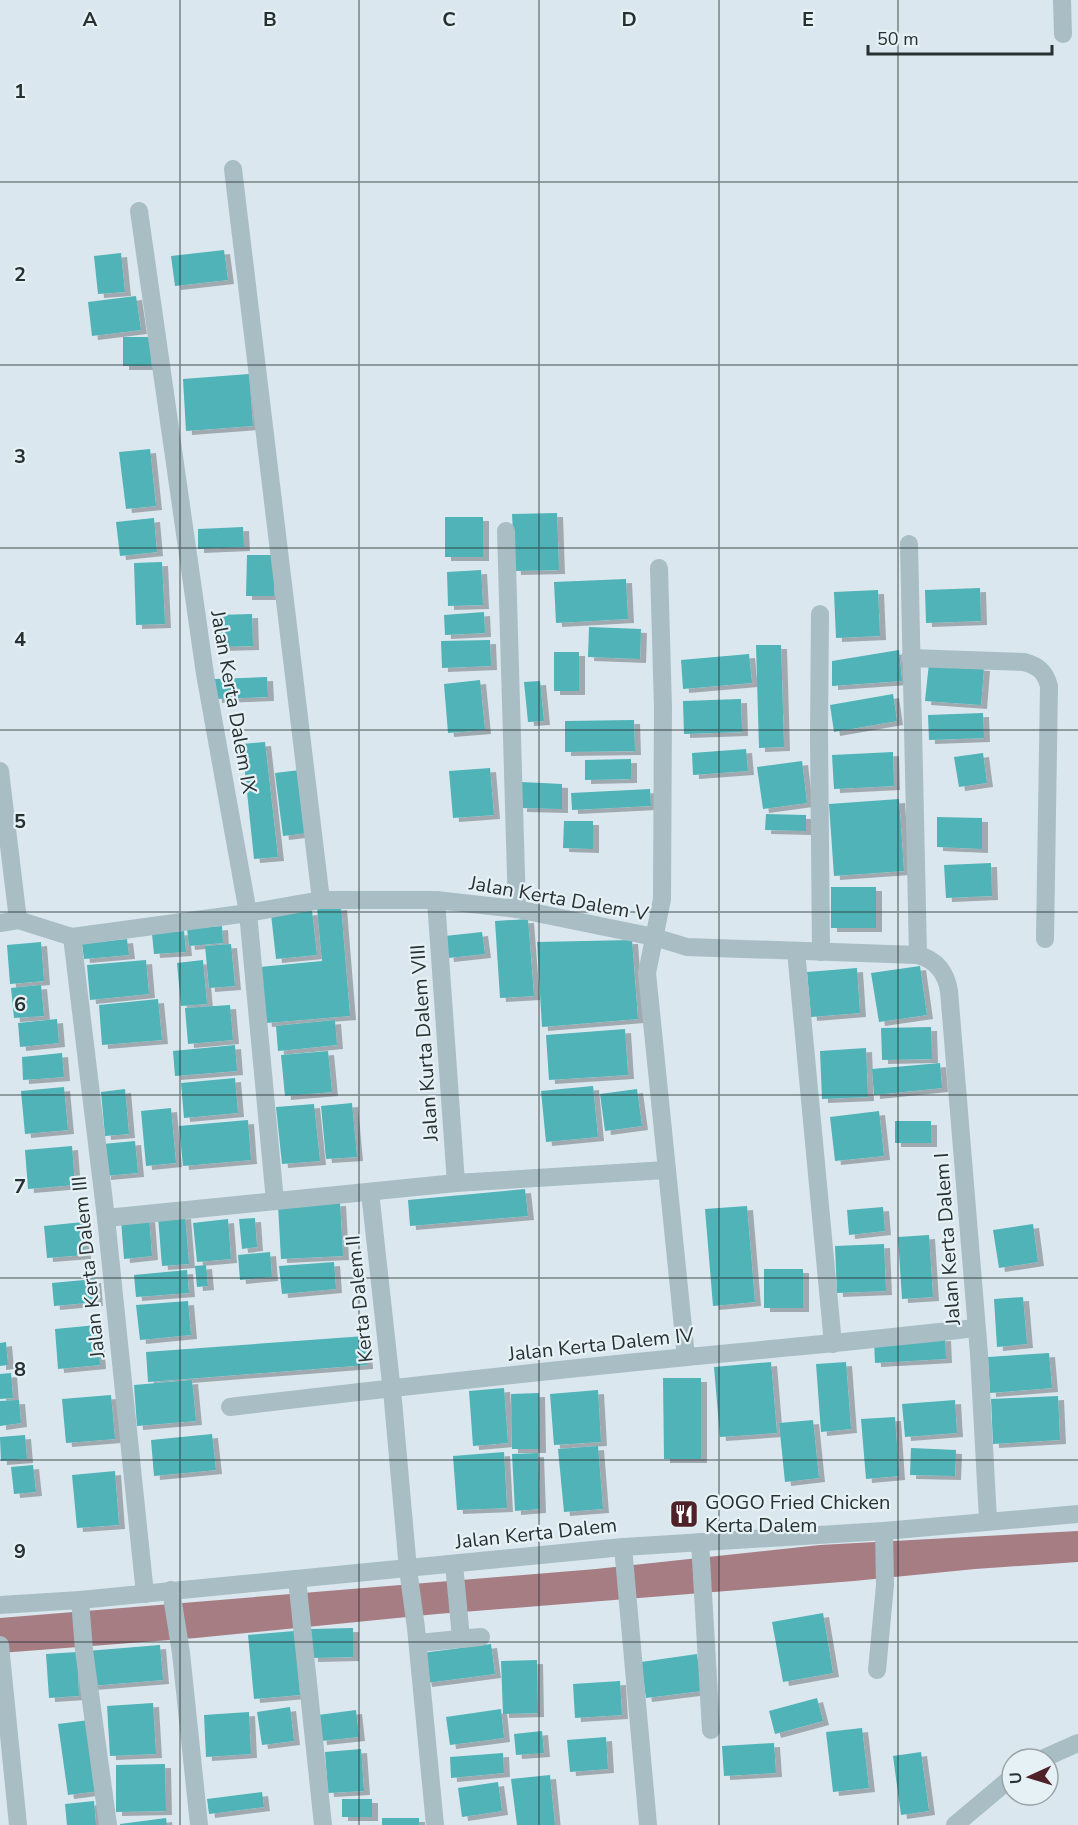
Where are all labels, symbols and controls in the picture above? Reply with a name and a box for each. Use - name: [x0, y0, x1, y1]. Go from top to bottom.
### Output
- text: A: [83, 6, 98, 33]
- text: B: [263, 6, 277, 33]
- text: C: [442, 6, 456, 33]
- text: D: [621, 6, 637, 33]
- text: E: [802, 6, 814, 33]
- scale bar: [868, 18, 1052, 56]
- text: 50 m: [877, 27, 919, 51]
- text: 1: [14, 78, 26, 105]
- text: 2: [14, 261, 26, 288]
- text: 3: [14, 443, 26, 470]
- street label: Jalan Kerta Dalem IX: [204, 607, 263, 796]
- text: 4: [14, 626, 26, 653]
- text: 5: [14, 808, 26, 835]
- street label: Jalan Kerta Dalem V: [466, 869, 651, 928]
- street label: Jalan Kurta Dalem VIII: [404, 944, 445, 1143]
- text: 6: [14, 991, 26, 1018]
- street label: Jalan Kerta Dalem I: [928, 1152, 967, 1327]
- text: 7: [14, 1173, 26, 1200]
- street label: Jalan Kerta Dalem III: [66, 1175, 112, 1360]
- street label: Kerta Dalem II: [339, 1234, 380, 1364]
- street label: Jalan Kerta Dalem IV: [506, 1321, 695, 1368]
- text: 8: [14, 1356, 26, 1383]
- place label: GOGO Fried Chicken Kerta Dalem: [705, 1489, 890, 1539]
- restaurant icon: GOGO Fried Chicken Kerta Dalem: [668, 1498, 700, 1530]
- street label: Jalan Kerta Dalem: [453, 1512, 618, 1556]
- text: 9: [14, 1538, 26, 1565]
- north arrow: [1000, 1747, 1060, 1807]
- text: U: [1005, 1771, 1027, 1785]

